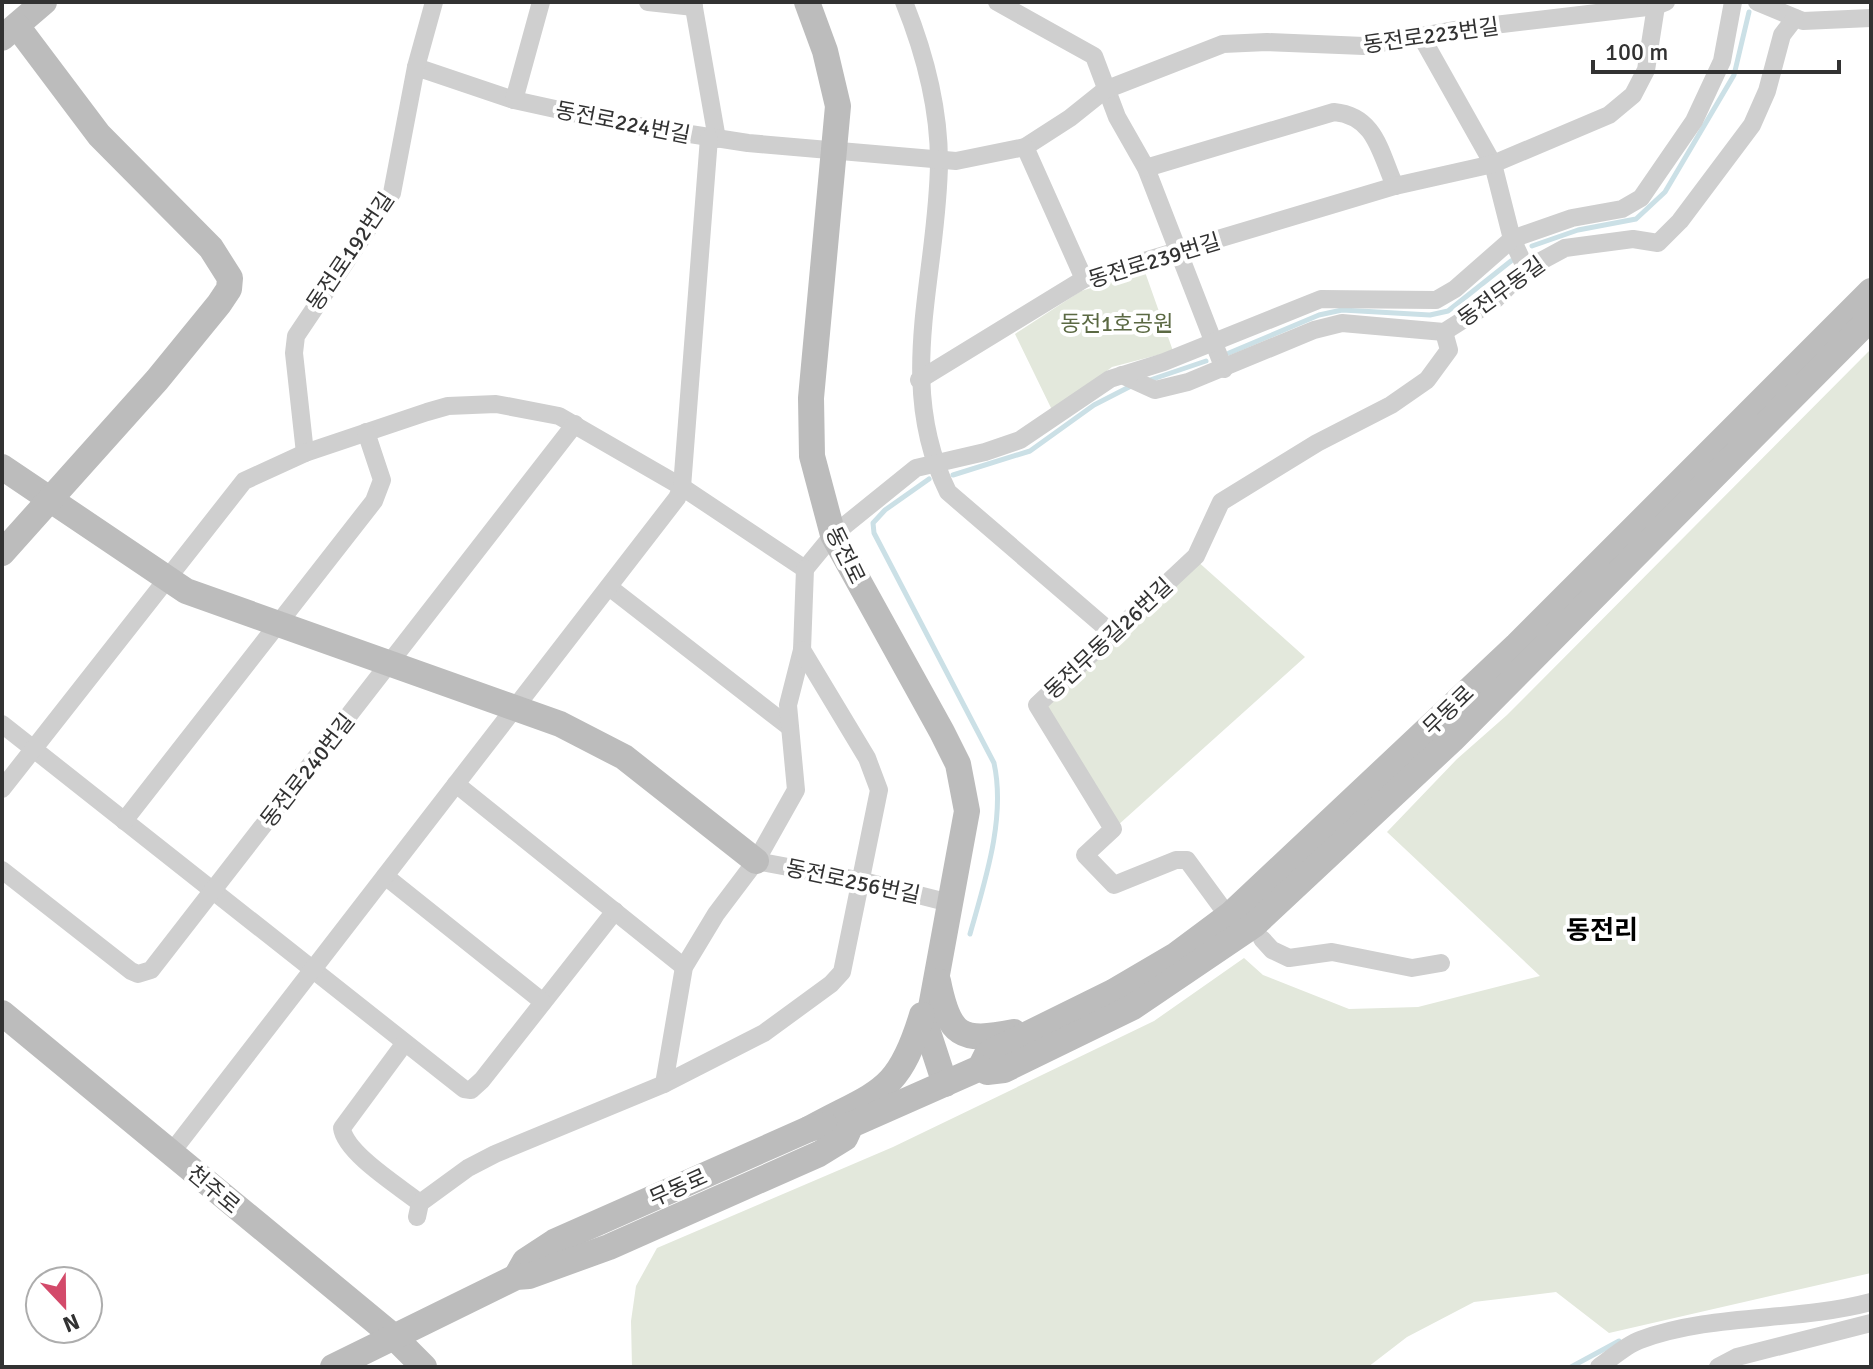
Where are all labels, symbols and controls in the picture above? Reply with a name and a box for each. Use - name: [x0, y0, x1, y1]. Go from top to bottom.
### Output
- street label: 동전로223번길: [1361, 13, 1501, 58]
- scale bar: [1593, 24, 1839, 74]
- text: 100 m: [1605, 37, 1668, 67]
- street label: 동전로224번길: [553, 96, 693, 149]
- street label: 동전로192번길: [301, 187, 400, 316]
- street label: 동전로239번길: [1085, 228, 1224, 293]
- street label: 동전무동길: [1452, 251, 1550, 332]
- park label: 동전1호공원: [1060, 310, 1174, 337]
- street label: 동전로: [820, 522, 871, 588]
- street label: 동전무동길26번길: [1039, 572, 1178, 705]
- street label: 무동로: [1417, 680, 1480, 741]
- street label: 동전로240번길: [255, 708, 360, 833]
- street label: 동전로256번길: [783, 854, 923, 909]
- district label: 동전리: [1566, 915, 1638, 947]
- street label: 천주로: [182, 1160, 246, 1219]
- street label: 무동로: [645, 1163, 711, 1212]
- north arrow: [24, 1265, 104, 1345]
- text: N: [59, 1308, 83, 1338]

